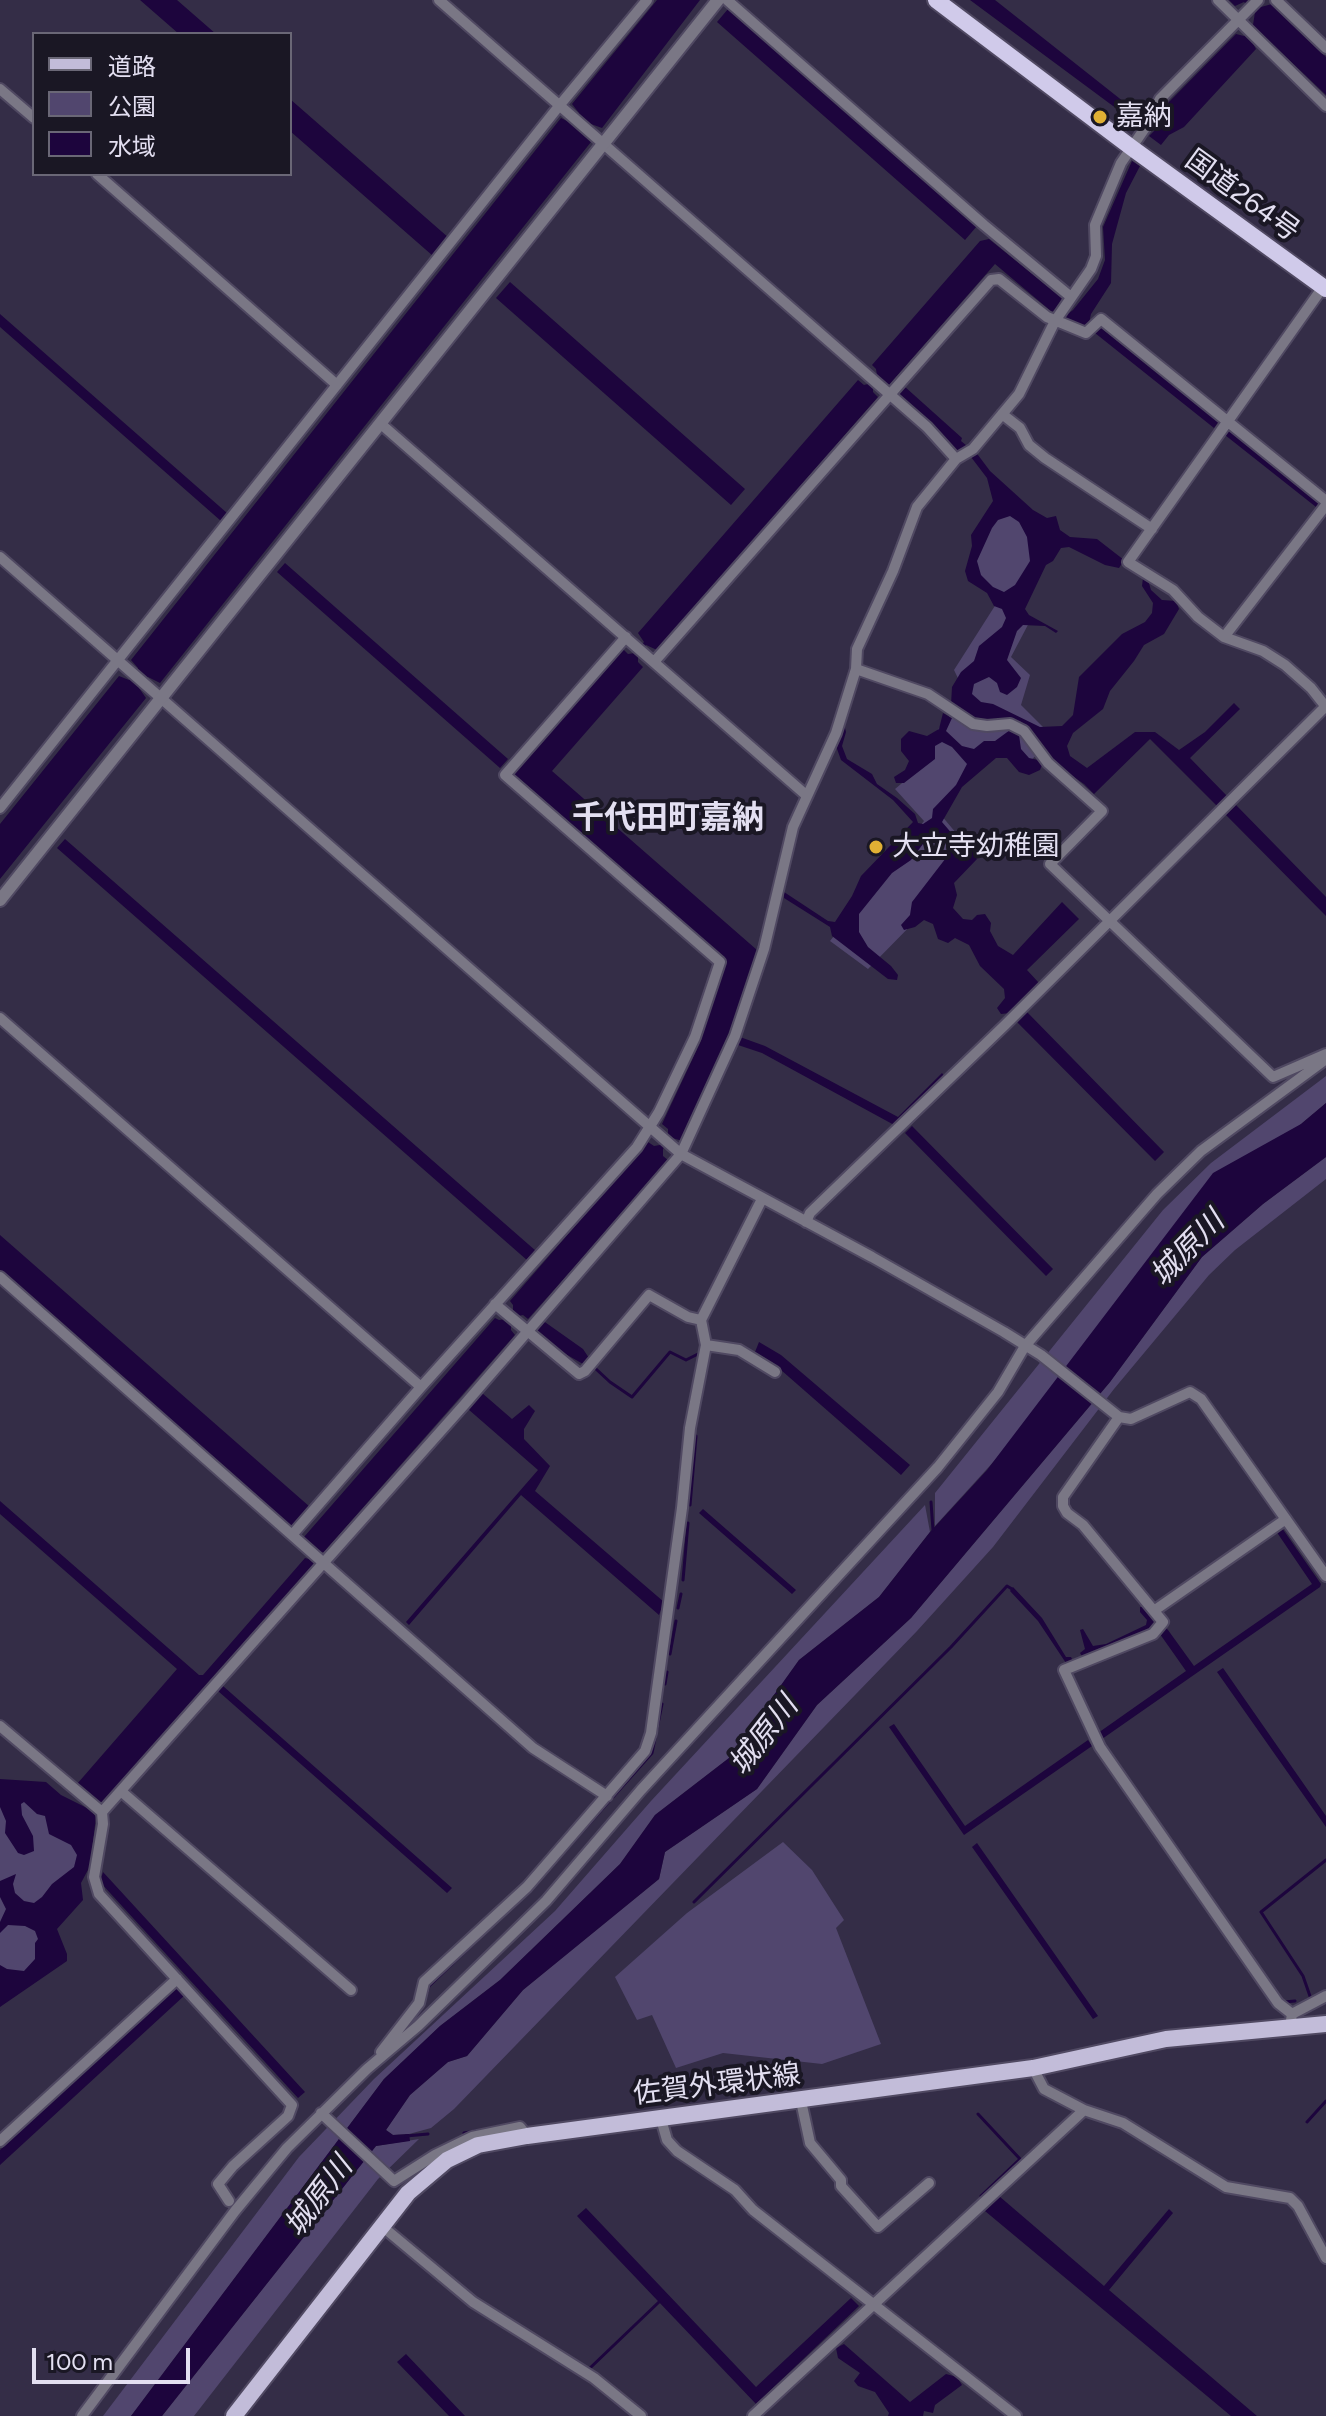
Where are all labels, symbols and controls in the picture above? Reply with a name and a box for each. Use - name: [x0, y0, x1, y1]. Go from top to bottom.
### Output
- legend: [32, 32, 292, 176]
- text: 道路: [108, 52, 156, 81]
- text: 公園: [108, 92, 156, 121]
- place label: 嘉納: [1116, 100, 1172, 134]
- marker: 嘉納: [1091, 108, 1109, 126]
- text: 水域: [108, 132, 156, 161]
- street label: 国道264号: [1178, 143, 1306, 249]
- district label: 千代田町嘉納: [572, 800, 764, 838]
- place label: 大立寺幼稚園: [892, 830, 1060, 864]
- marker: 大立寺幼稚園: [867, 838, 885, 856]
- water label: 城原川: [1144, 1204, 1232, 1294]
- water label: 城原川: [722, 1689, 806, 1783]
- street label: 佐賀外環状線: [632, 2058, 802, 2112]
- water label: 城原川: [278, 2150, 360, 2244]
- scale bar: [36, 2332, 194, 2382]
- text: 100 m: [46, 2347, 113, 2376]

